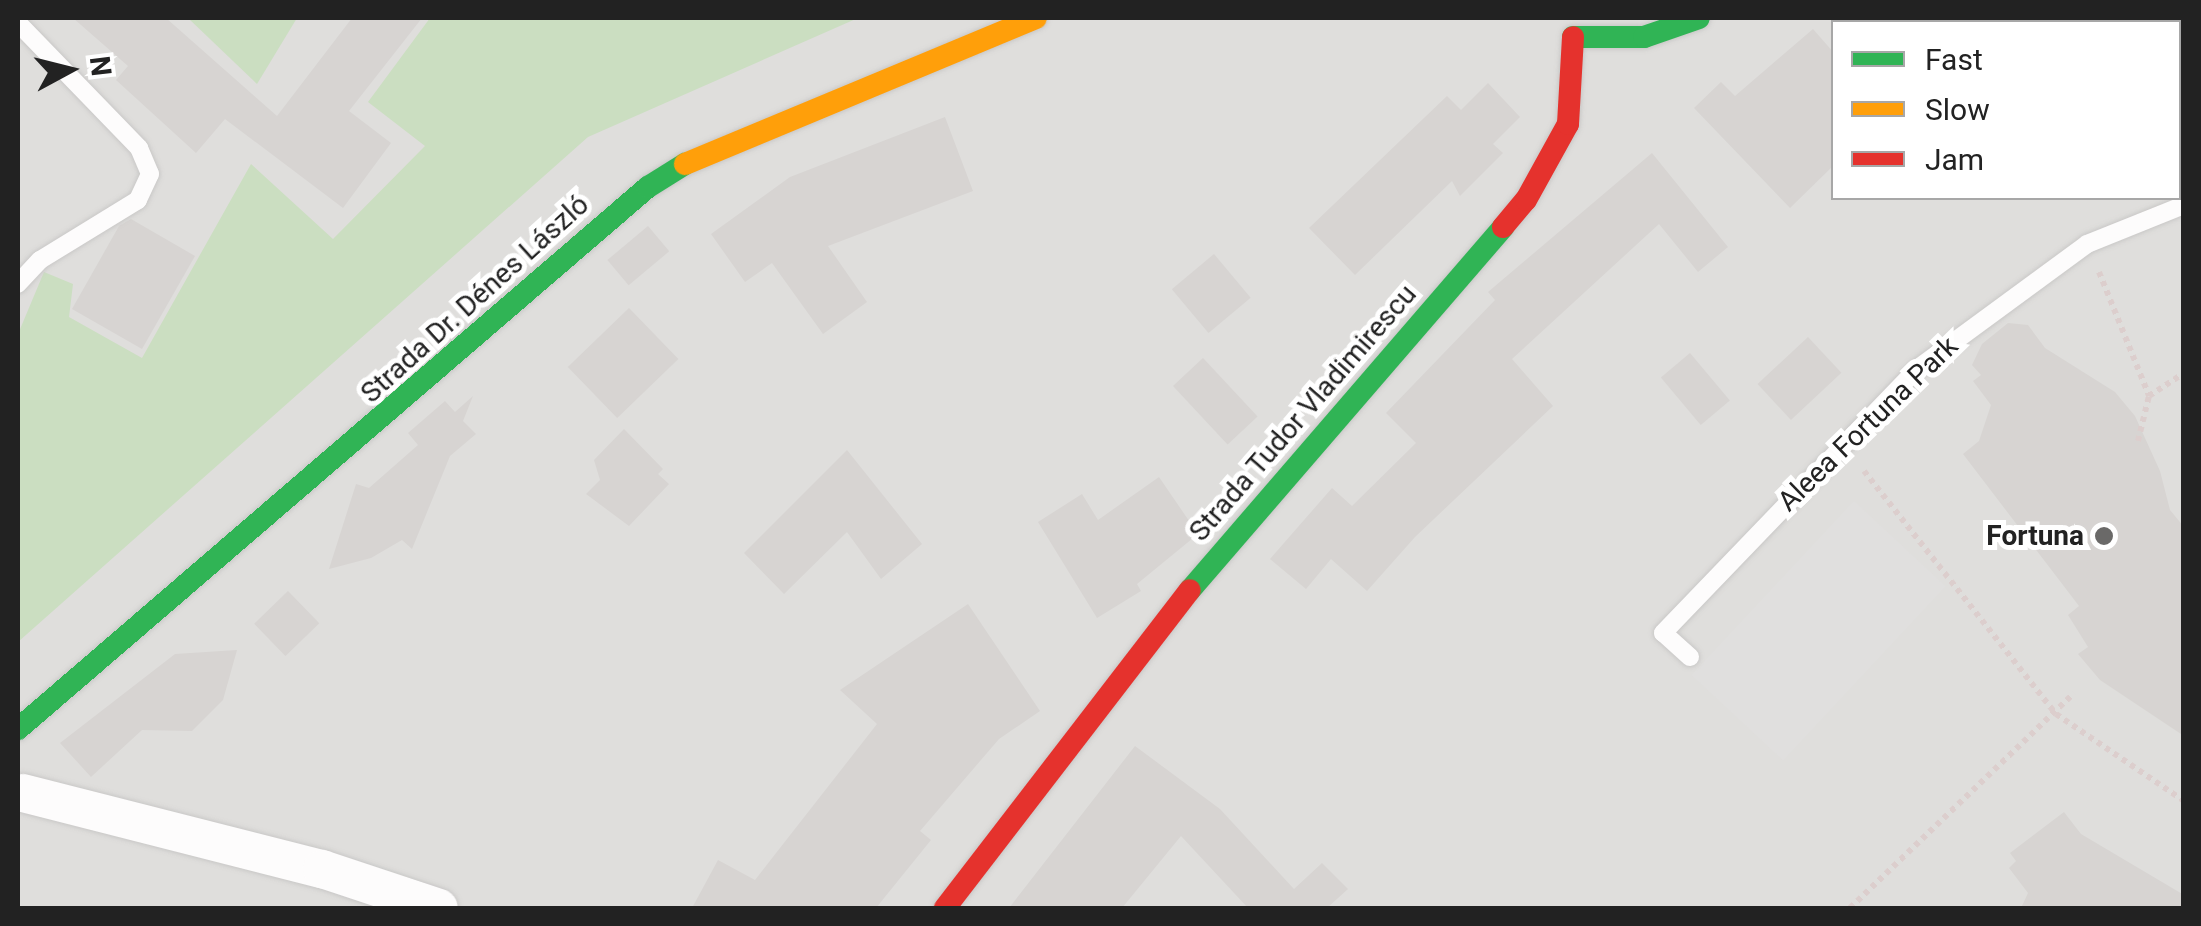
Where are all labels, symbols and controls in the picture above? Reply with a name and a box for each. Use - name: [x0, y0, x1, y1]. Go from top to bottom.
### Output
- north arrow: [20, 20, 120, 120]
- legend: [1831, 20, 2181, 200]
- text: Fast: [1925, 42, 1983, 77]
- text: N: [83, 54, 118, 78]
- text: Slow: [1925, 92, 1990, 127]
- text: Jam: [1925, 142, 1984, 177]
- street label: Strada Dr. Dénes László: [354, 188, 596, 410]
- street label: Strada Tudor Vladimirescu: [1182, 278, 1424, 548]
- street label: Aleea Fortuna Park: [1771, 330, 1965, 518]
- place label: Fortuna: [1986, 519, 2084, 553]
- marker: Fortuna: [2093, 525, 2115, 547]

